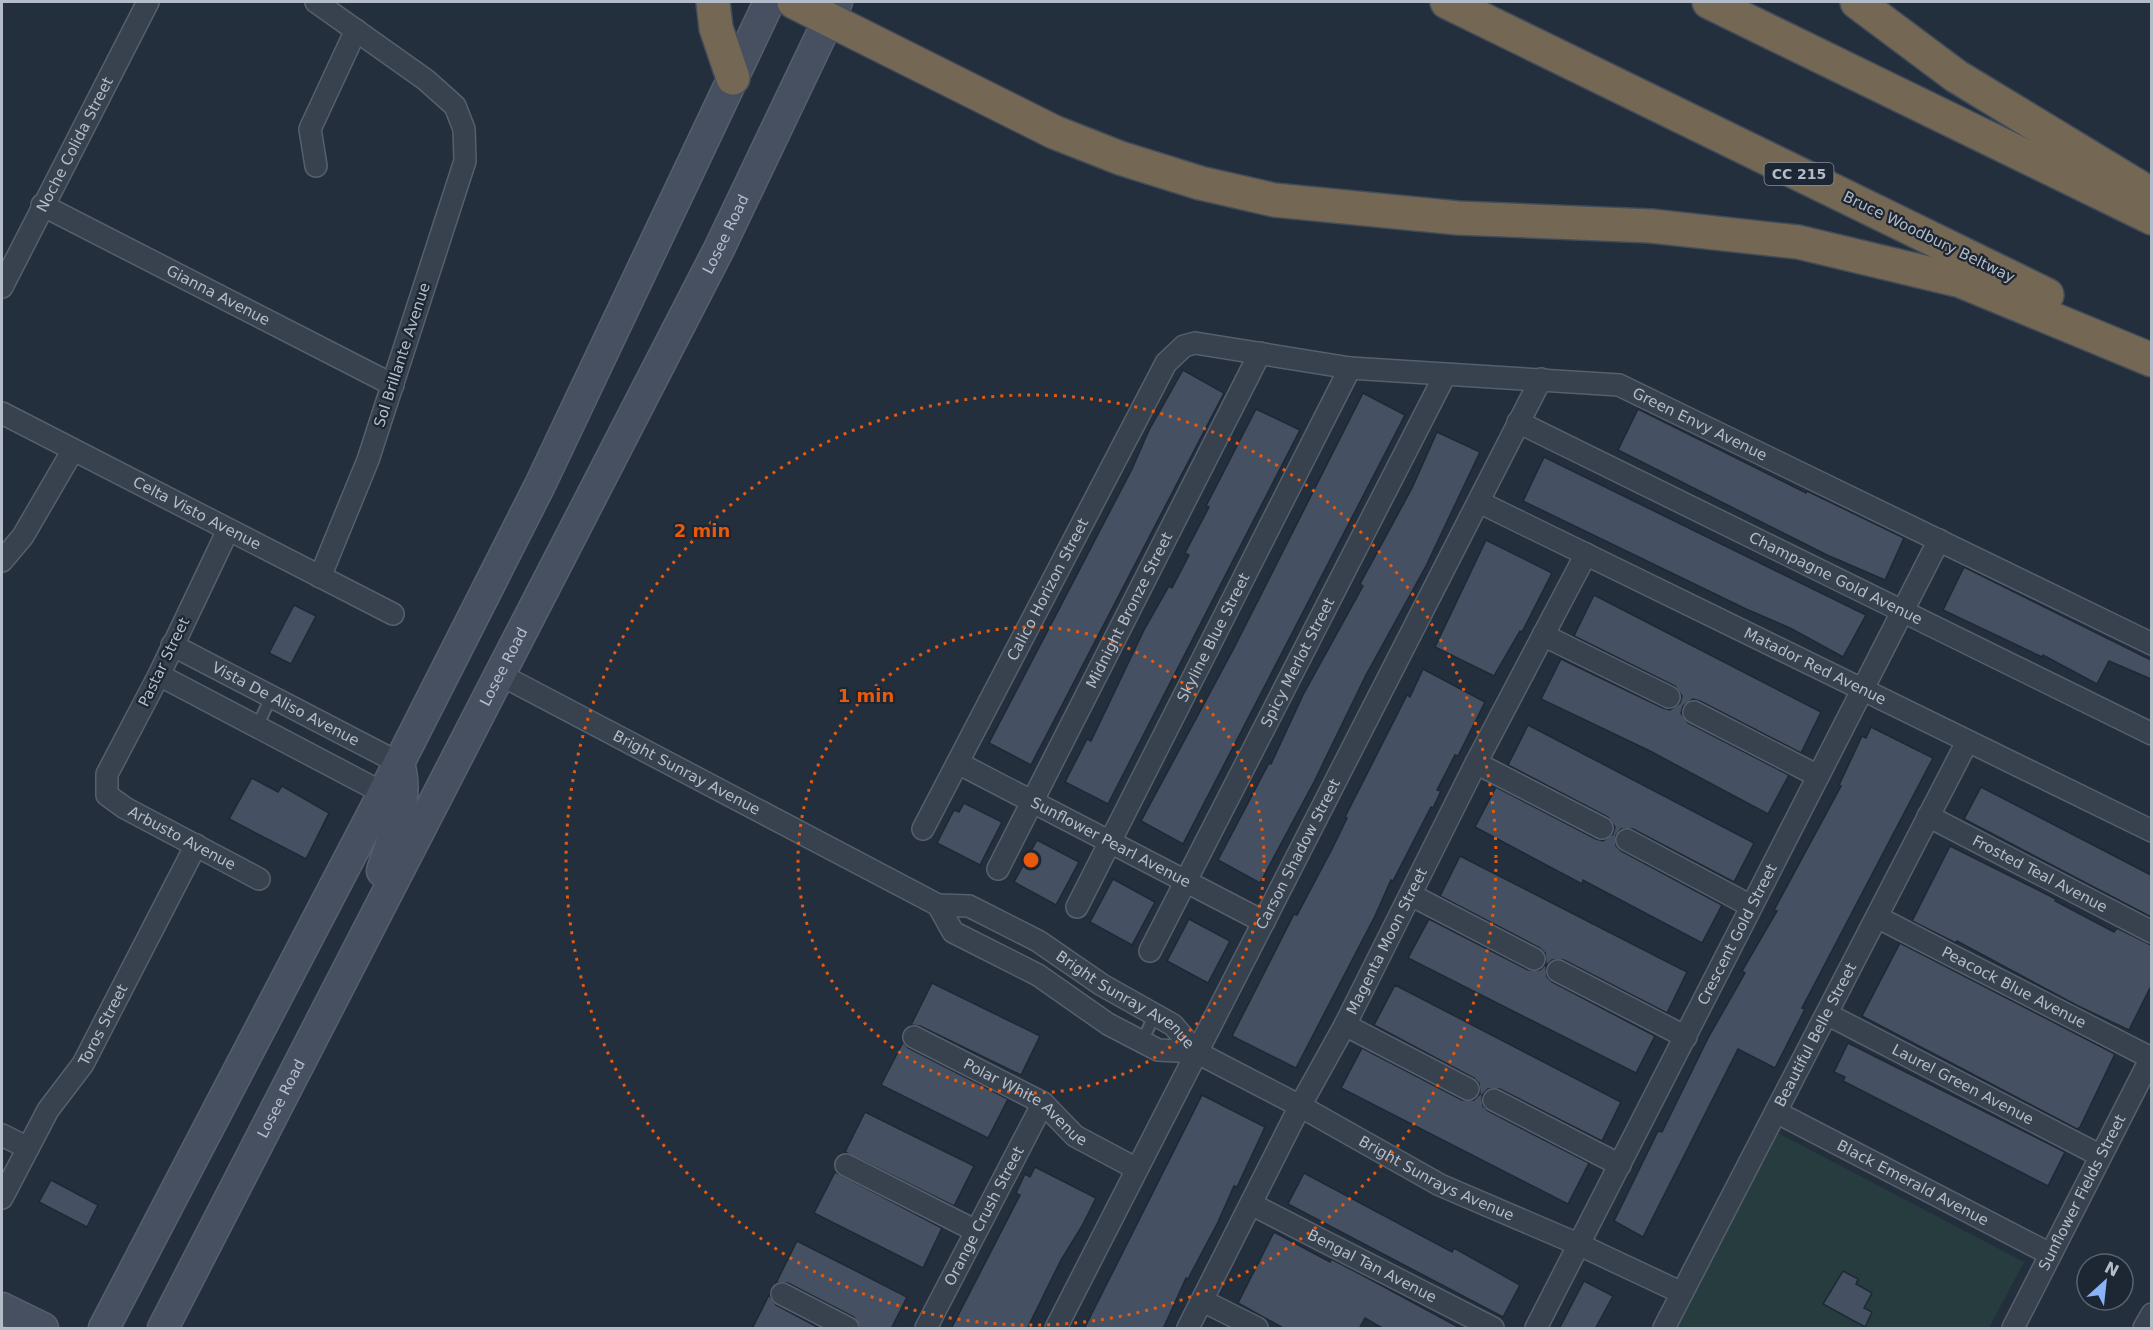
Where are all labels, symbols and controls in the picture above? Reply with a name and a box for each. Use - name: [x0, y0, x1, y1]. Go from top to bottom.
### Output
- street label: Noche Colida Street: [33, 74, 117, 215]
- road number: CC 215: [1764, 163, 1834, 185]
- street label: Bruce Woodbury Beltway: [1840, 188, 2018, 287]
- street label: Losee Road: [699, 192, 753, 277]
- street label: Gianna Avenue: [163, 261, 273, 329]
- street label: Sol Brillante Avenue: [370, 280, 434, 430]
- street label: Green Envy Avenue: [1629, 384, 1770, 465]
- street label: Celta Visto Avenue: [130, 473, 264, 553]
- street label: Calico Horizon Street: [1003, 515, 1092, 664]
- text: 2 min: [674, 520, 730, 541]
- street label: Champagne Gold Avenue: [1746, 528, 1925, 628]
- street label: Midnight Bronze Street: [1082, 529, 1176, 691]
- street label: Skyline Blue Street: [1173, 570, 1254, 705]
- street label: Spicy Merlot Street: [1257, 595, 1338, 730]
- street label: Pastar Street: [135, 614, 193, 710]
- street label: Losee Road: [476, 624, 531, 709]
- street label: Matador Red Avenue: [1741, 624, 1889, 709]
- street label: Vista De Aliso Avenue: [209, 658, 362, 750]
- text: 1 min: [838, 685, 894, 706]
- street label: Bright Sunray Avenue: [610, 727, 763, 819]
- street label: Carson Shadow Street: [1252, 776, 1344, 933]
- street label: Sunflower Pearl Avenue: [1028, 793, 1194, 891]
- street label: Arbusto Avenue: [125, 802, 239, 874]
- street label: Frosted Teal Avenue: [1969, 832, 2110, 916]
- centre of rings: [1021, 850, 1041, 870]
- street label: Crescent Gold Street: [1694, 861, 1781, 1008]
- street label: Magenta Moon Street: [1343, 865, 1431, 1017]
- street label: Peacock Blue Avenue: [1939, 943, 2089, 1032]
- street label: Bright Sunray Avenue: [1052, 947, 1198, 1052]
- street label: Beautiful Belle Street: [1771, 960, 1860, 1110]
- street label: Toros Street: [74, 981, 132, 1070]
- street label: Laurel Green Avenue: [1889, 1040, 2037, 1129]
- street label: Polar White Avenue: [961, 1055, 1090, 1150]
- street label: Losee Road: [253, 1056, 309, 1141]
- street label: Sunflower Fields Street: [2035, 1112, 2129, 1274]
- street label: Bright Sunrays Avenue: [1356, 1132, 1517, 1225]
- street label: Black Emerald Avenue: [1834, 1136, 1992, 1230]
- street label: Orange Crush Street: [941, 1144, 1028, 1289]
- street label: Bengal Tan Avenue: [1304, 1225, 1440, 1307]
- north arrow: [2075, 1252, 2135, 1312]
- text: N: [2101, 1258, 2122, 1281]

